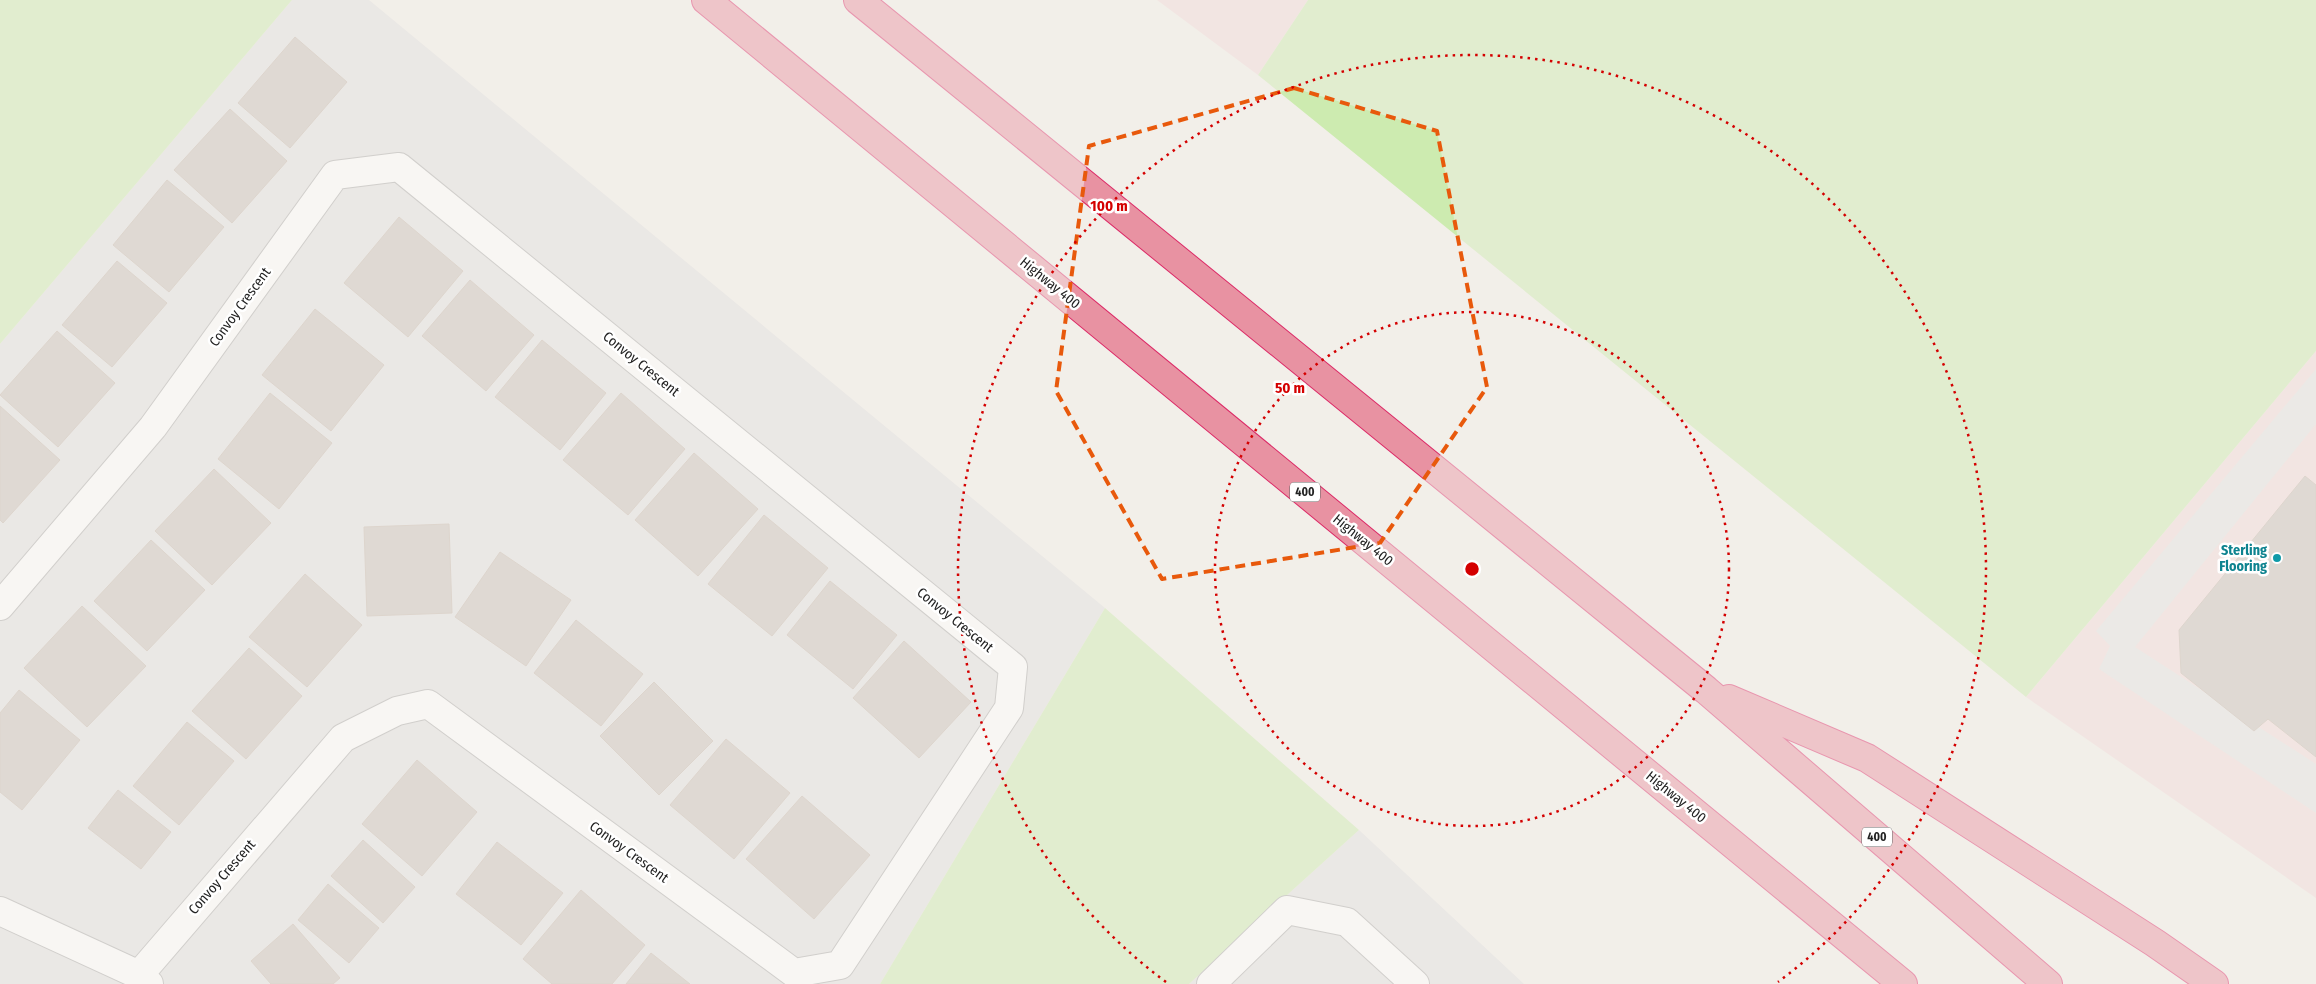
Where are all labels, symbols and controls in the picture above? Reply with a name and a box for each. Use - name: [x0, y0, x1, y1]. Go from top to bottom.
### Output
- text: 100 m: [1090, 197, 1128, 215]
- street label: Highway 400: [1016, 254, 1084, 312]
- street label: Convoy Crescent: [206, 264, 275, 350]
- street label: Convoy Crescent: [599, 328, 683, 400]
- text: 50 m: [1275, 379, 1305, 397]
- road number: 400: [1290, 482, 1320, 502]
- street label: Highway 400: [1329, 511, 1397, 569]
- place label: Sterling Flooring: [2219, 542, 2267, 575]
- marker: Sterling Flooring: [2271, 552, 2283, 564]
- centre of rings: [1463, 560, 1481, 578]
- street label: Convoy Crescent: [913, 584, 997, 656]
- street label: Highway 400: [1642, 768, 1710, 826]
- street label: Convoy Crescent: [586, 818, 672, 887]
- road number: 400: [1862, 828, 1892, 846]
- street label: Convoy Crescent: [185, 836, 259, 918]

